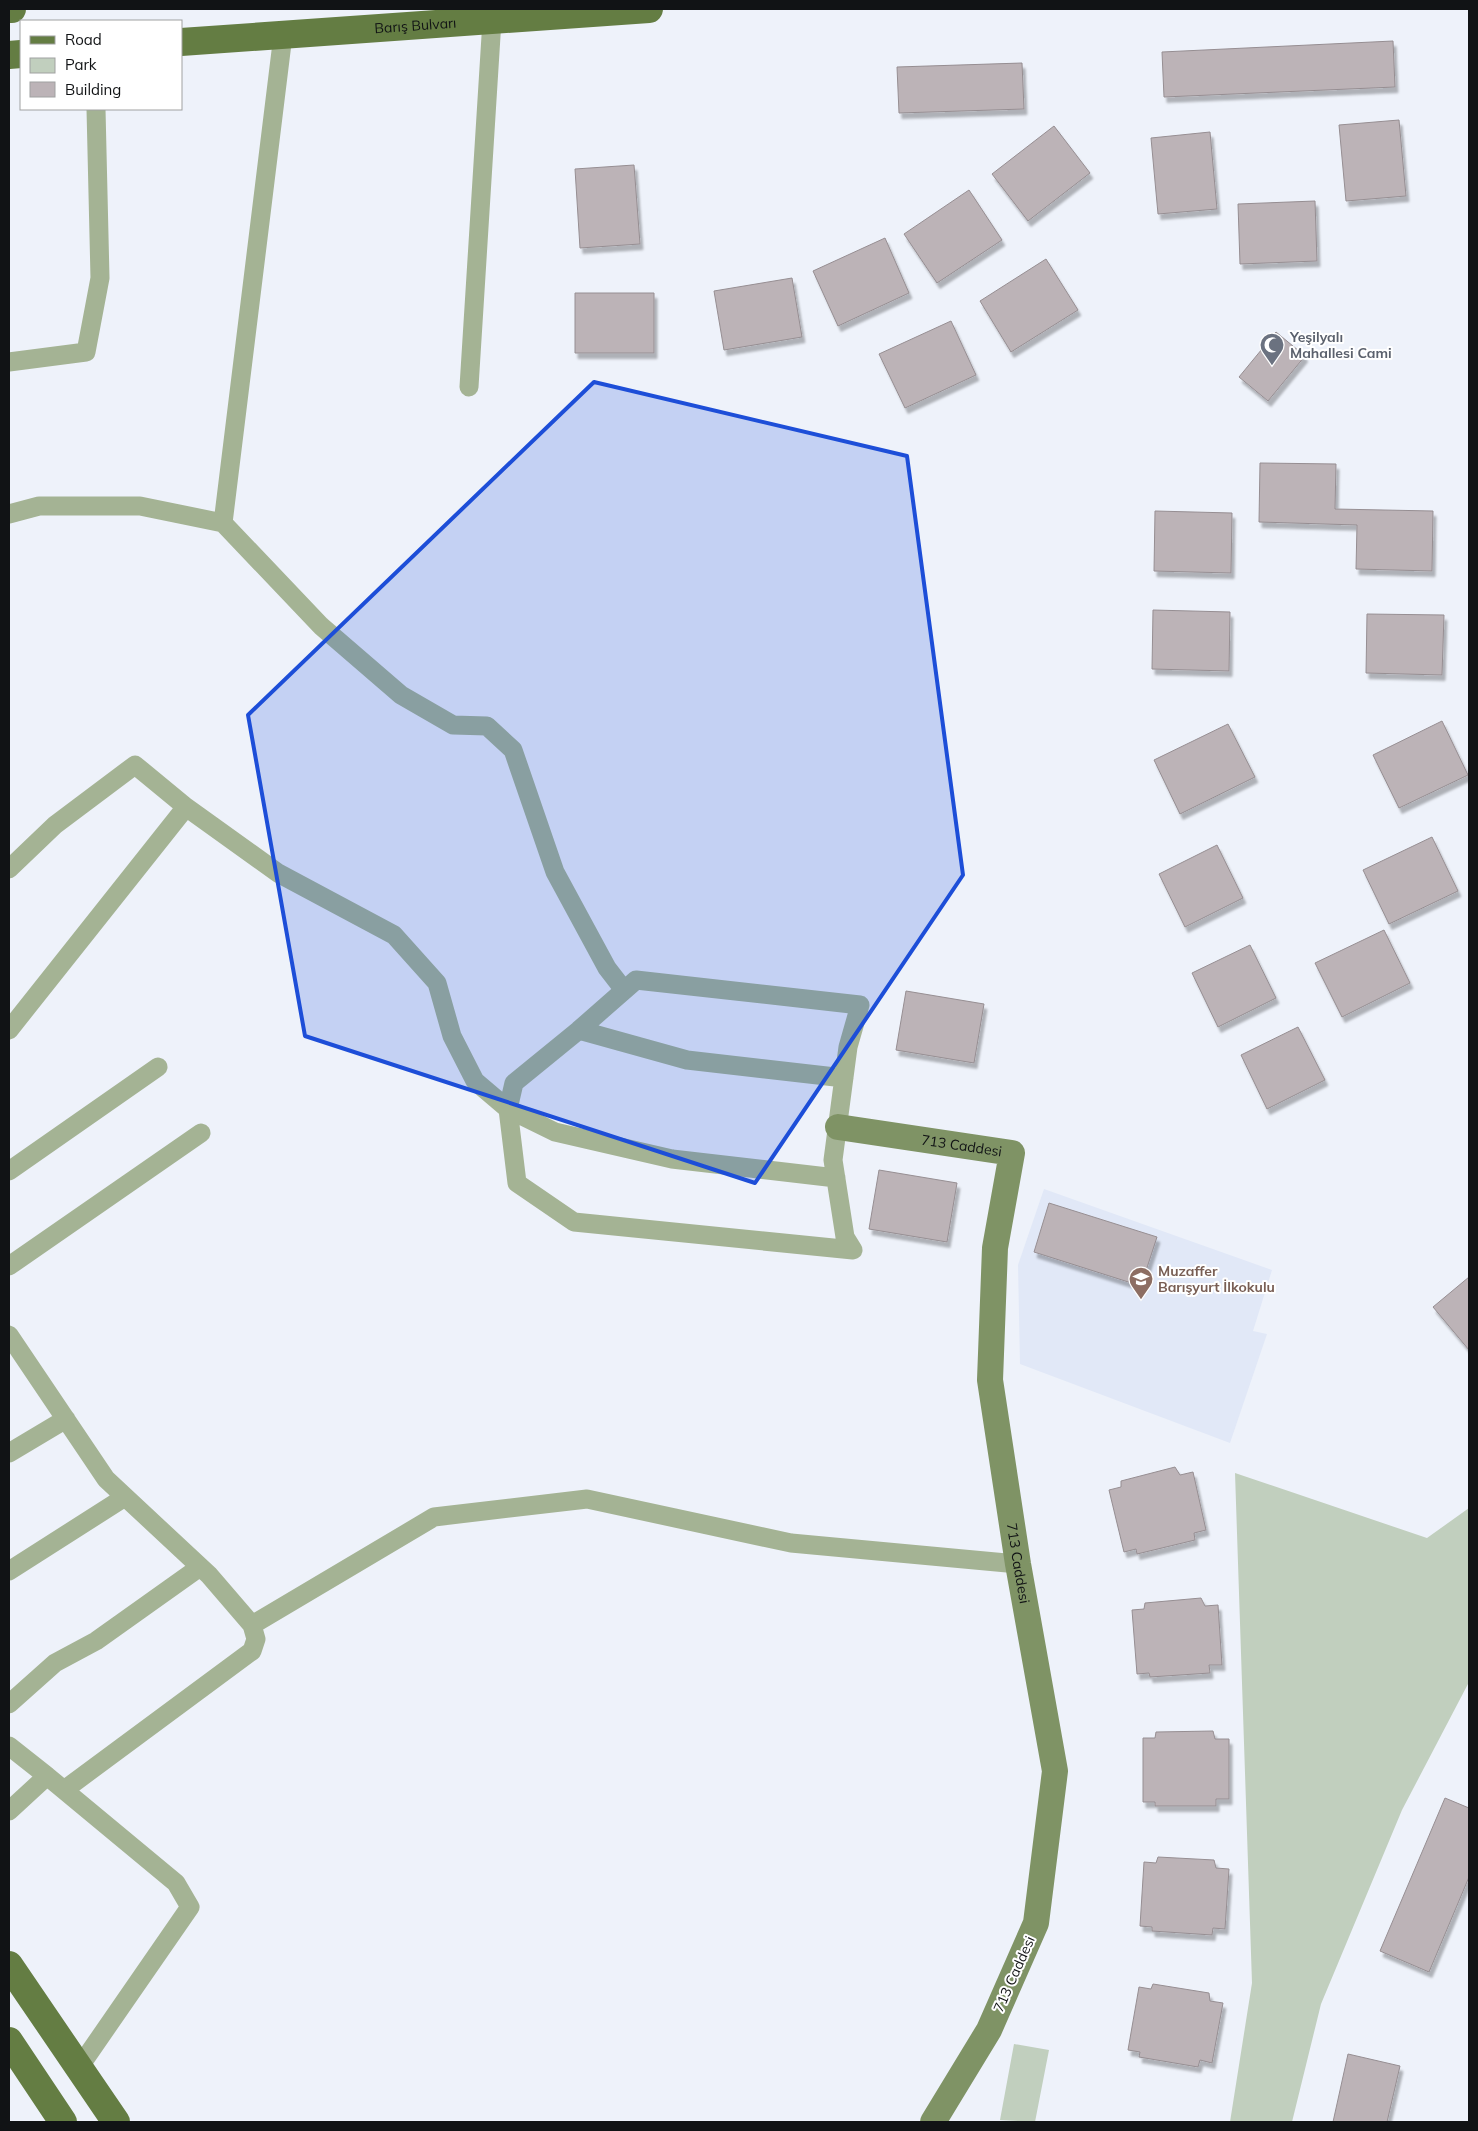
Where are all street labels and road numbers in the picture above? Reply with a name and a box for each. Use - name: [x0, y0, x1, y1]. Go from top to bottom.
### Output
- street label: Barış Bulvarı: [374, 14, 457, 37]
- street label: 713 Caddesi: [920, 1131, 1003, 1160]
- street label: 713 Caddesi: [1003, 1522, 1034, 1605]
- street label: 713 Caddesi: [989, 1933, 1039, 2015]

